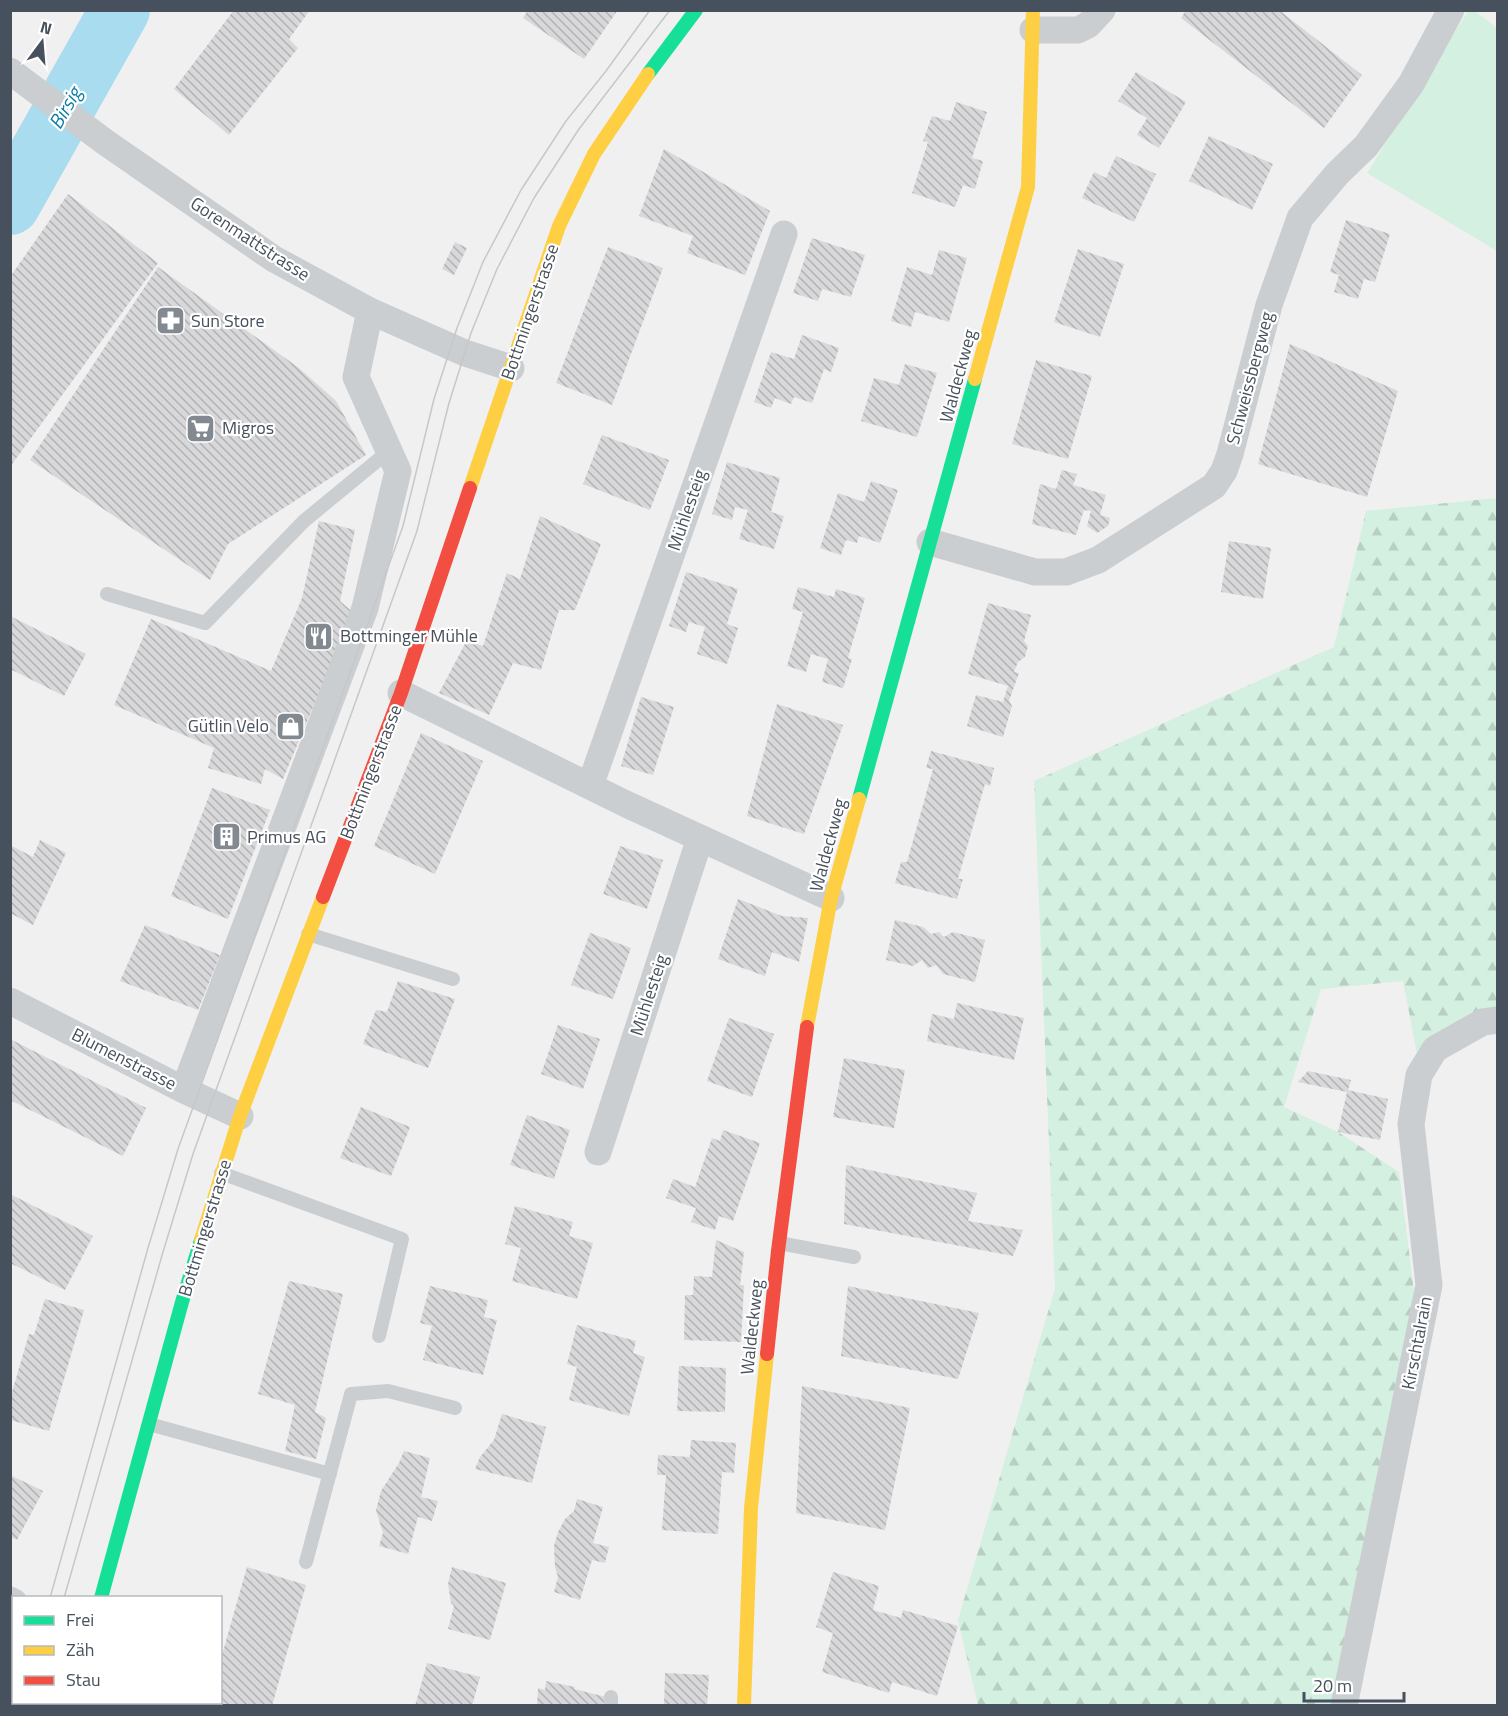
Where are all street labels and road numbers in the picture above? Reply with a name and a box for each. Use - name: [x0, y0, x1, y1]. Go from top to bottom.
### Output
- street label: Gorenmattstrasse: [185, 190, 315, 287]
- street label: Bottmingerstrasse: [494, 240, 565, 383]
- street label: Schweissbergweg: [1219, 308, 1280, 447]
- street label: Waldeckweg: [932, 326, 983, 426]
- street label: Mühlesteig: [660, 465, 713, 554]
- street label: Bottmingerstrasse: [332, 701, 409, 843]
- street label: Waldeckweg: [802, 795, 853, 895]
- street label: Mühlesteig: [623, 950, 674, 1039]
- street label: Blumenstrasse: [67, 1021, 181, 1097]
- street label: Bottmingerstrasse: [171, 1156, 238, 1300]
- street label: Waldeckweg: [733, 1278, 770, 1376]
- street label: Kirschtalrain: [1394, 1294, 1439, 1392]

